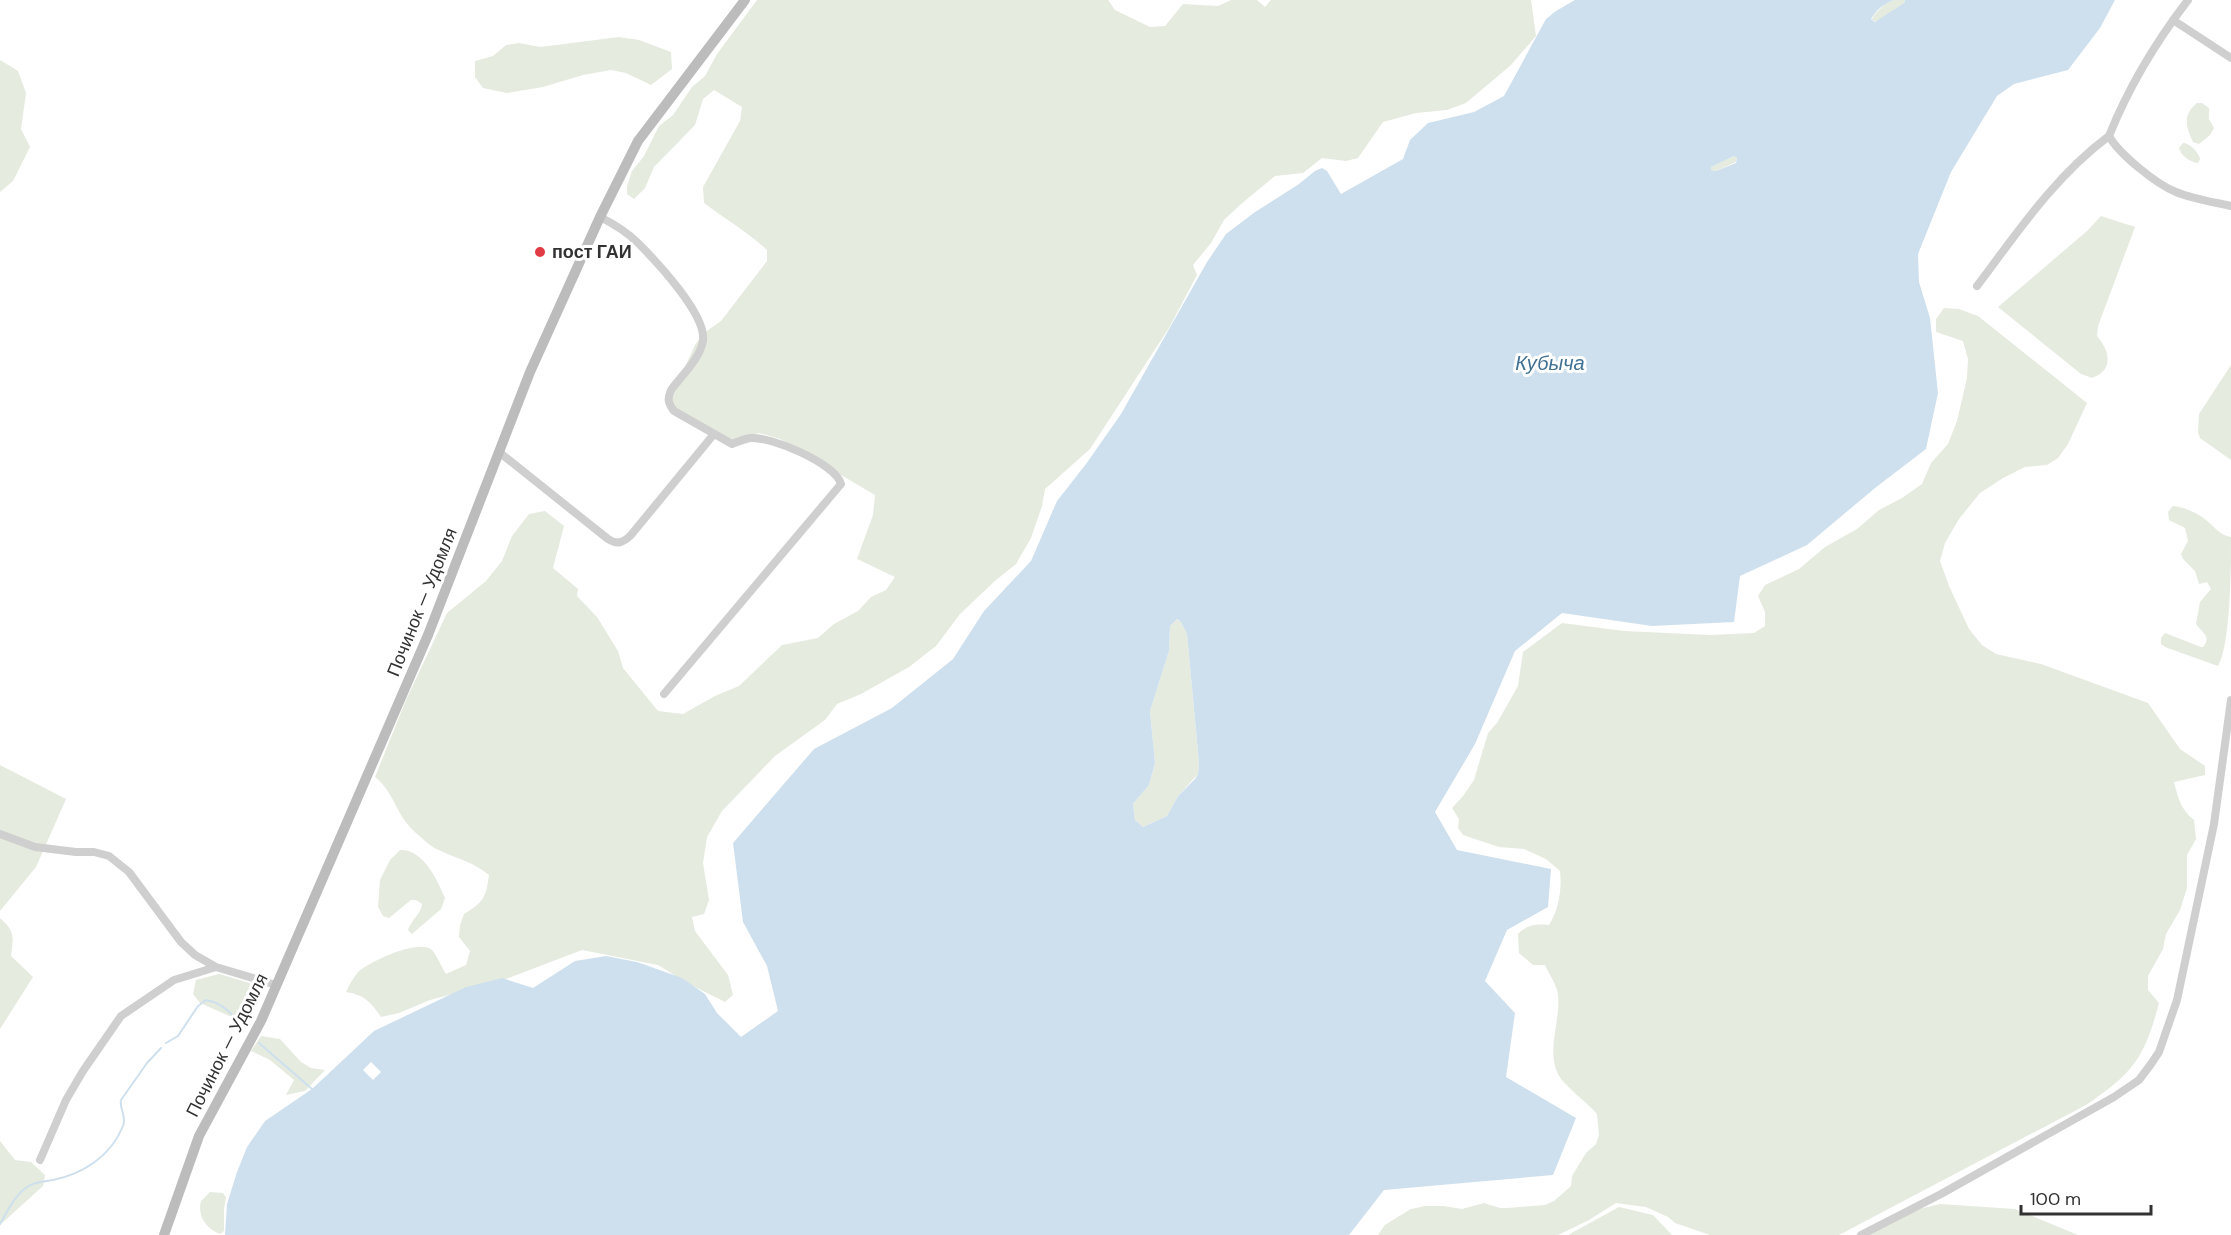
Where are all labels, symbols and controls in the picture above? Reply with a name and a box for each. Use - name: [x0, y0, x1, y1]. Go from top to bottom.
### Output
- place label: пост ГАИ: [552, 240, 632, 264]
- marker: пост ГАИ: [533, 245, 547, 259]
- water label: Кубыча: [1515, 350, 1585, 376]
- street label: Починок — Удомля: [381, 524, 463, 680]
- street label: Починок — Удомля: [180, 969, 274, 1121]
- scale bar: [2021, 1178, 2152, 1216]
- text: 100 m: [2030, 1187, 2081, 1211]

